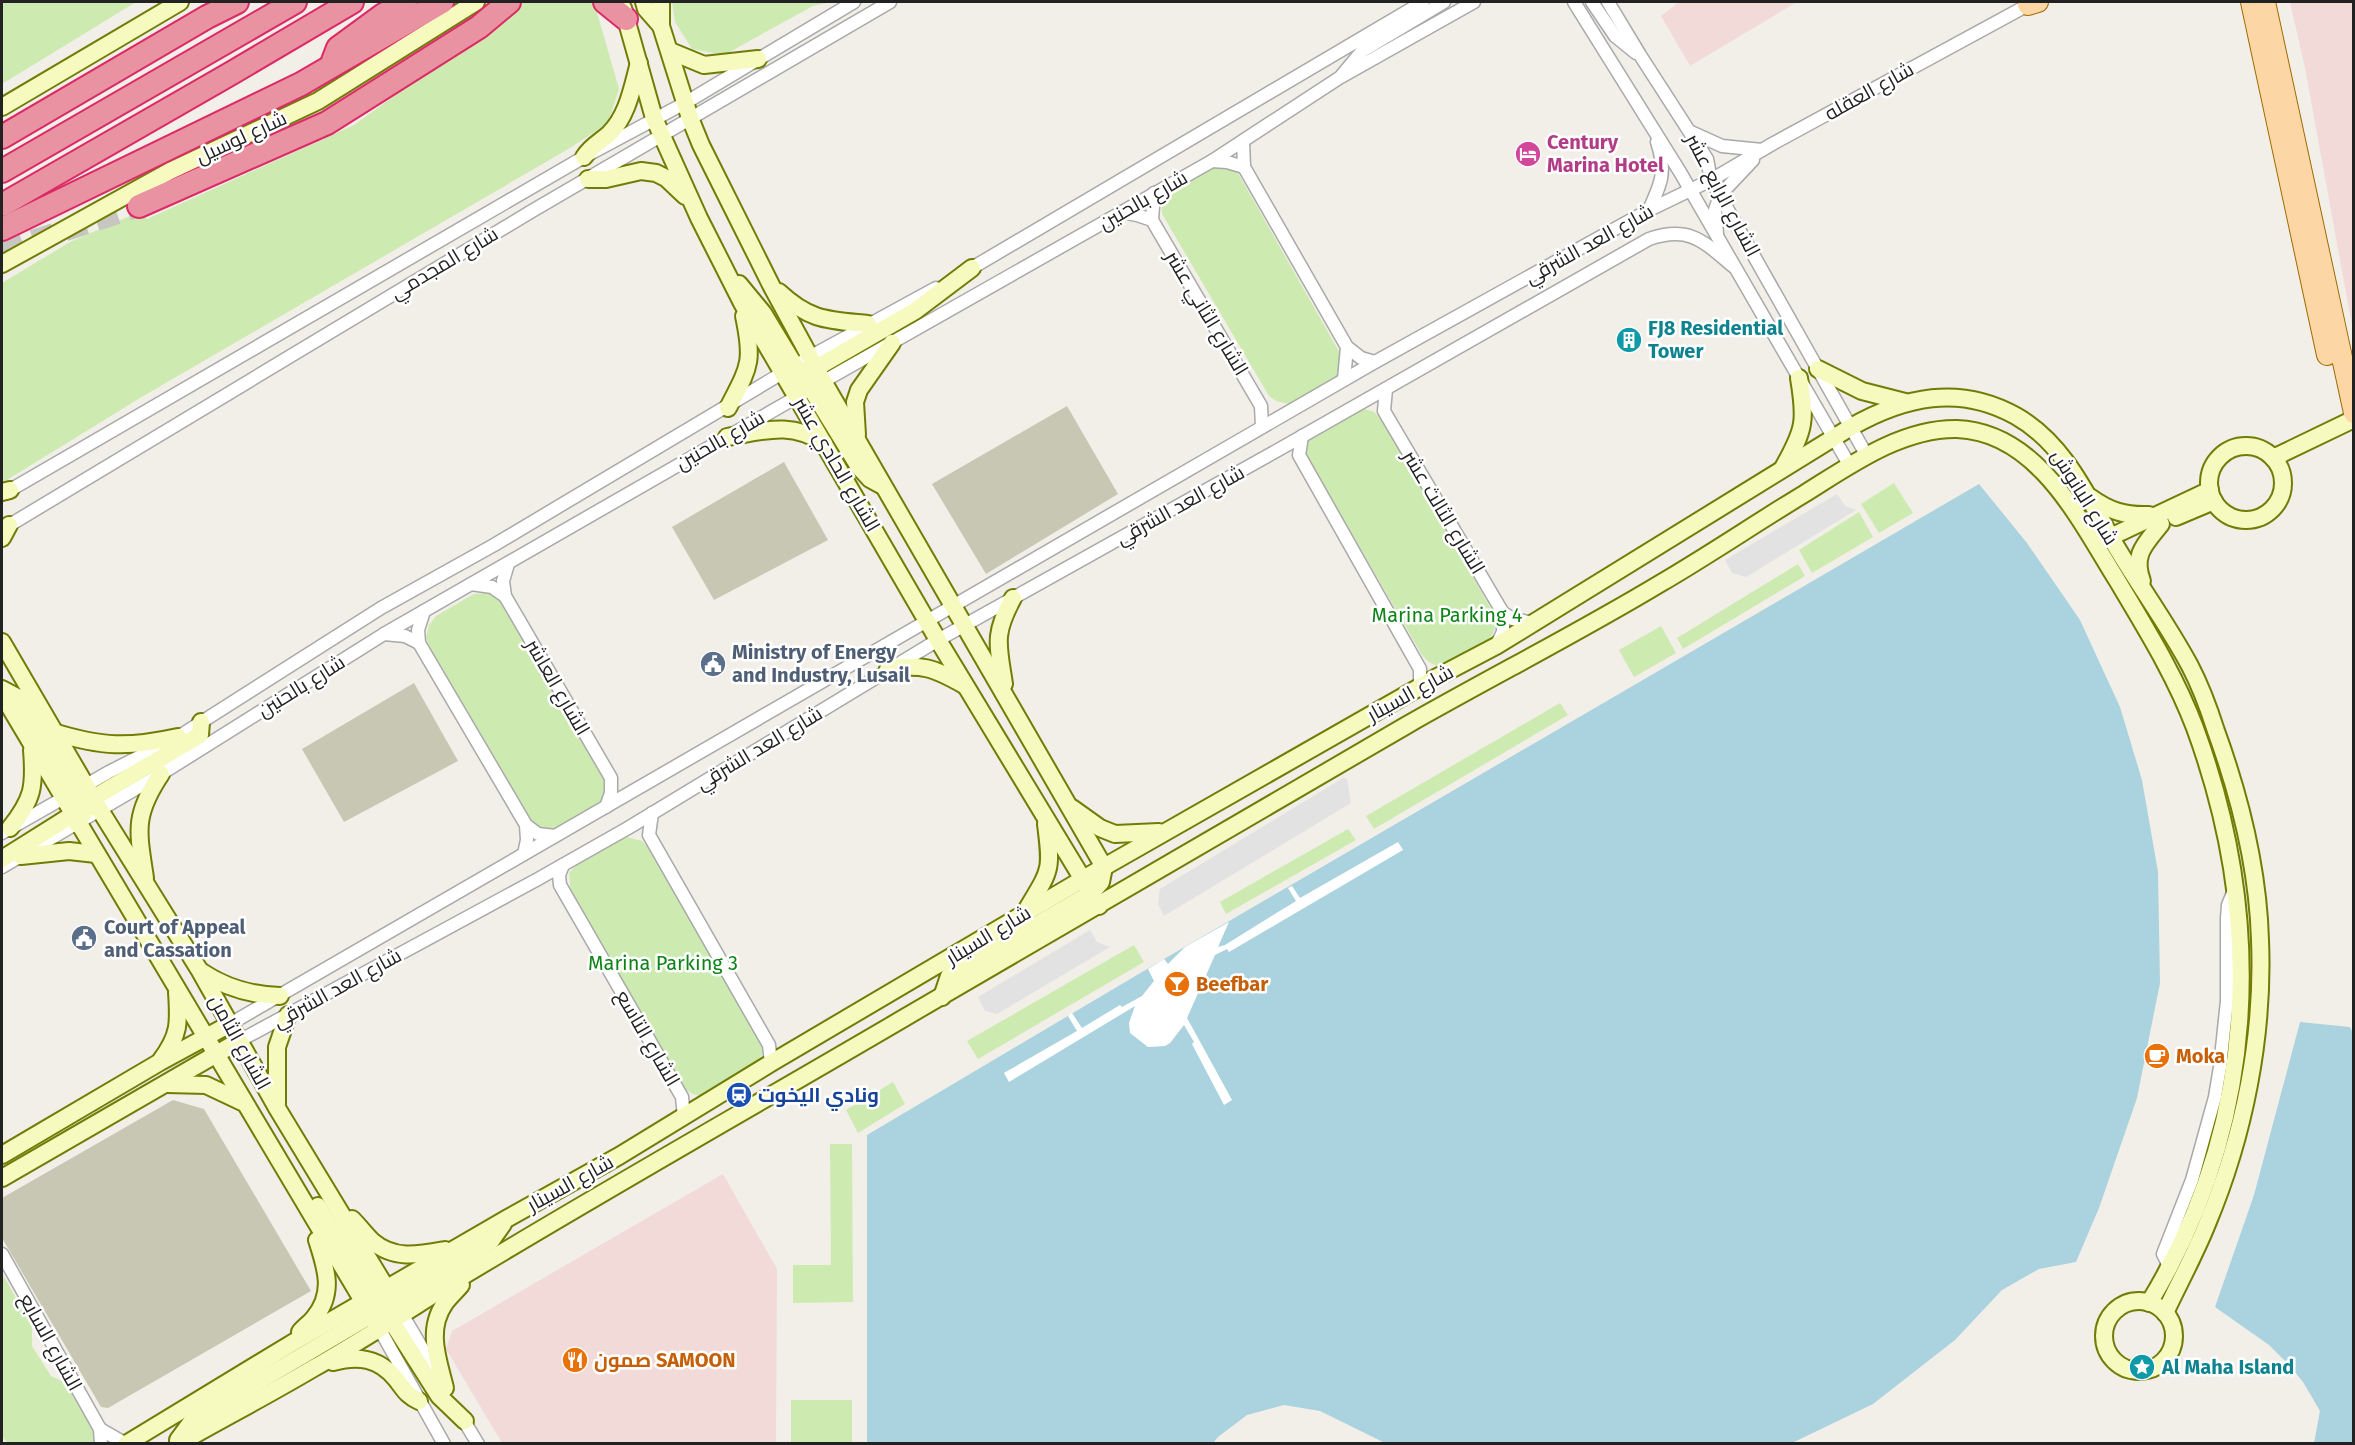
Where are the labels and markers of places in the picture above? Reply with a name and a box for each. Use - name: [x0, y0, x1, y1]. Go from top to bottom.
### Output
- place label: Century Marina Hotel: [1547, 130, 1664, 177]
- hotel icon: Century Marina Hotel: [1513, 139, 1543, 169]
- place label: FJ8 Residential Tower: [1648, 316, 1783, 363]
- building icon: FJ8 Residential Tower: [1614, 325, 1644, 355]
- place label: Ministry of Energy and Industry, Lusail: [732, 640, 910, 687]
- public building icon: Ministry of Energy and Industry, Lusail: [698, 649, 728, 679]
- place label: Court of Appeal and Cassation: [104, 915, 246, 962]
- public building icon: Court of Appeal and Cassation: [69, 923, 99, 953]
- bar icon: Beefbar: [1162, 969, 1192, 999]
- place label: Beefbar: [1196, 972, 1269, 996]
- cafe icon: Moka: [2142, 1041, 2172, 1071]
- place label: Moka: [2176, 1044, 2225, 1068]
- station icon: ونادي اليخوت: [724, 1080, 754, 1110]
- place label: ونادي اليخوت: [758, 1083, 879, 1111]
- restaurant icon: صمون SAMOON: [560, 1345, 590, 1375]
- place label: صمون SAMOON: [594, 1348, 736, 1372]
- place icon: Al Maha Island: [2127, 1352, 2157, 1382]
- place label: Al Maha Island: [2161, 1355, 2294, 1379]

